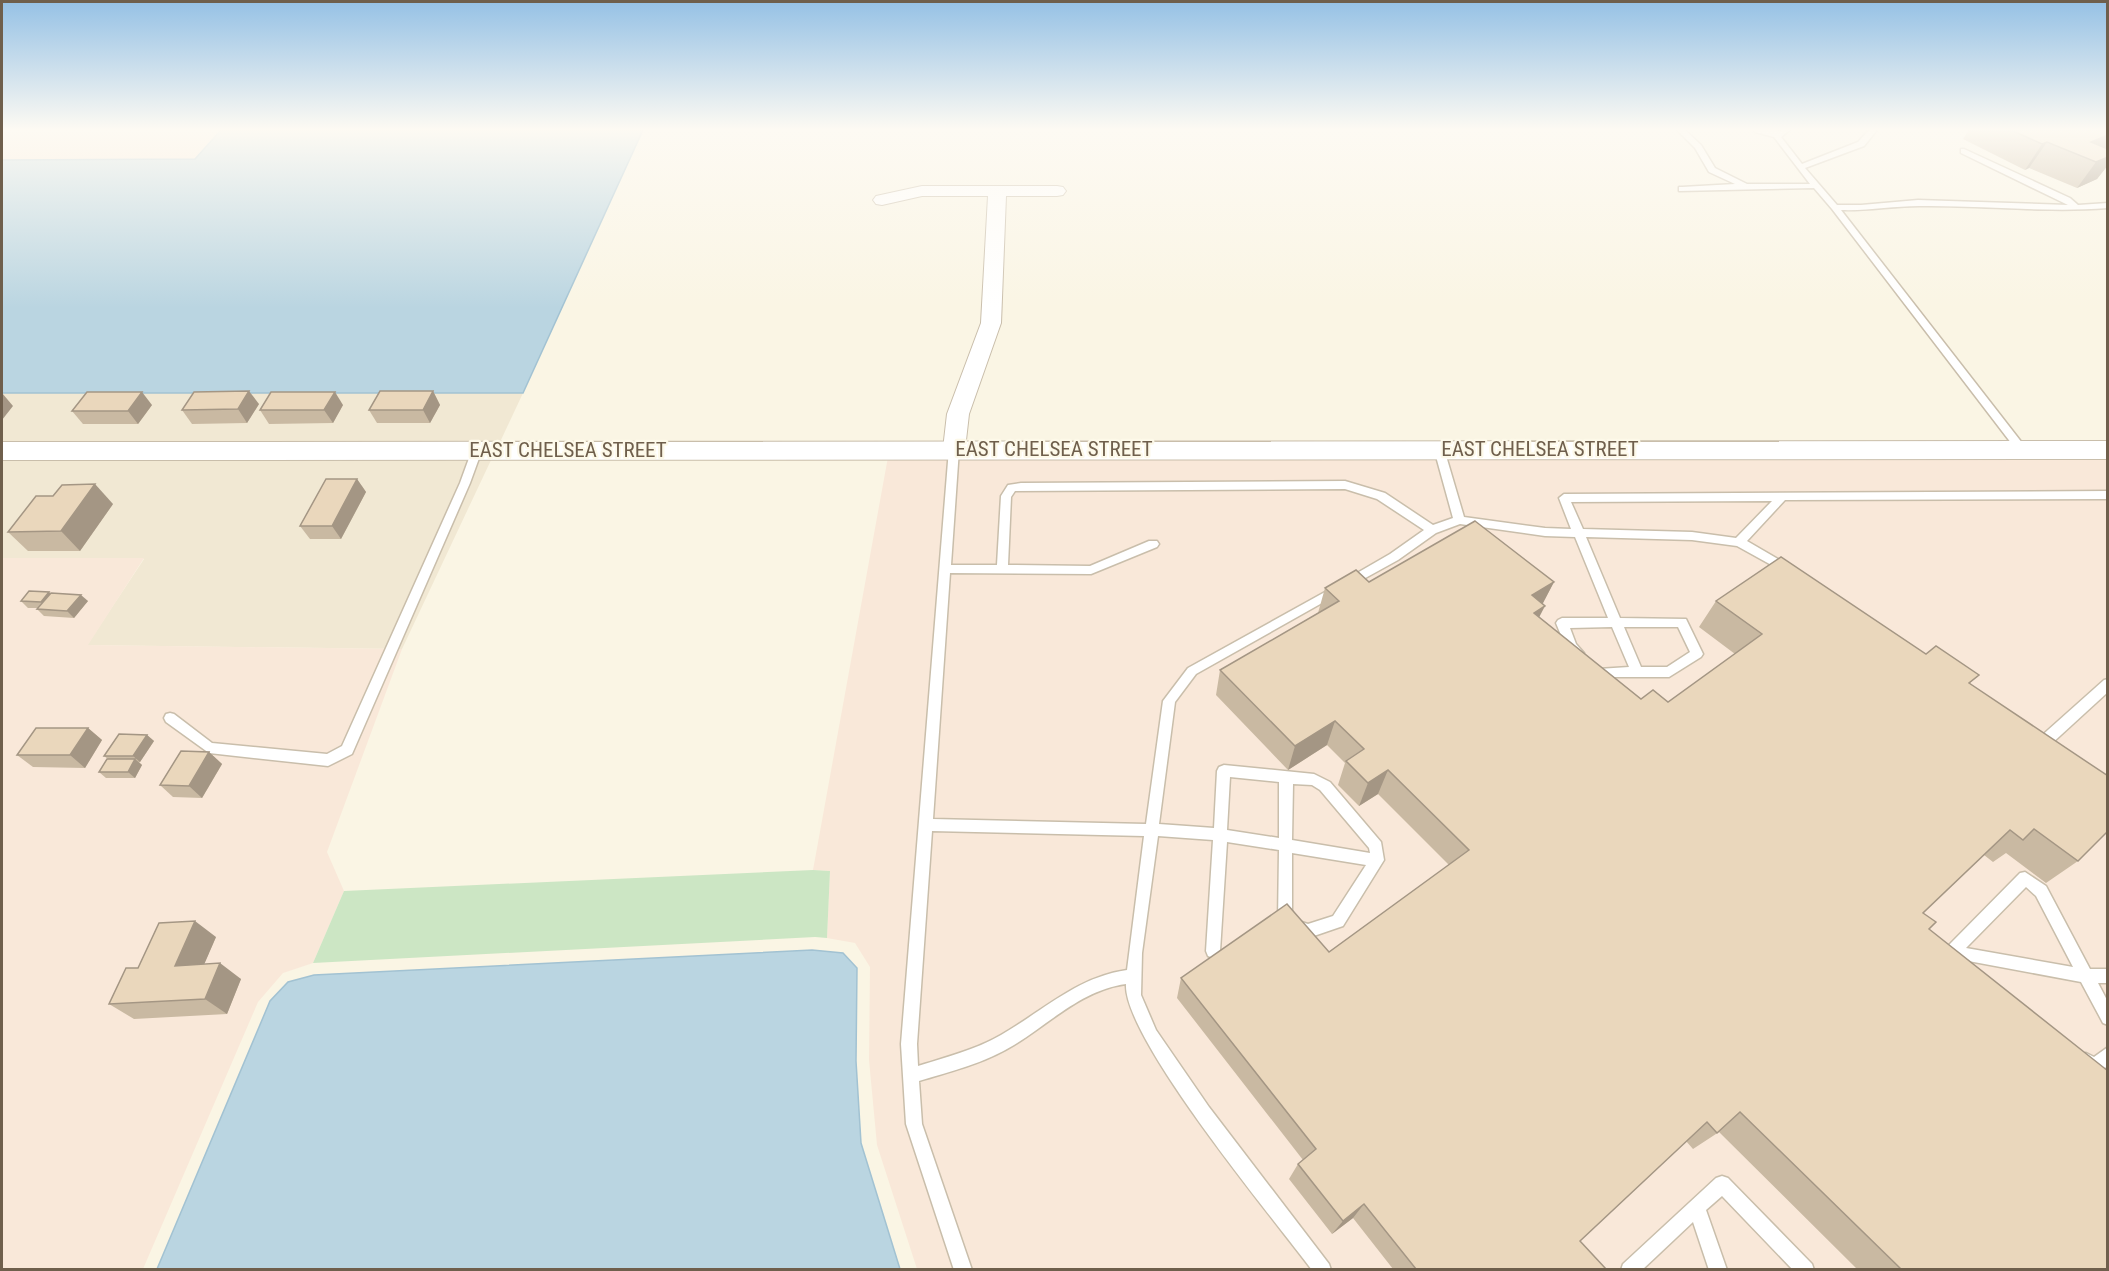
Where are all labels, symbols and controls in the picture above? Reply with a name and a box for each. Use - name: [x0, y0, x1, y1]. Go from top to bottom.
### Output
- street label: EAST CHELSEA STREET: [955, 437, 1153, 461]
- street label: EAST CHELSEA STREET: [1441, 437, 1639, 461]
- street label: EAST CHELSEA STREET: [469, 438, 667, 462]

